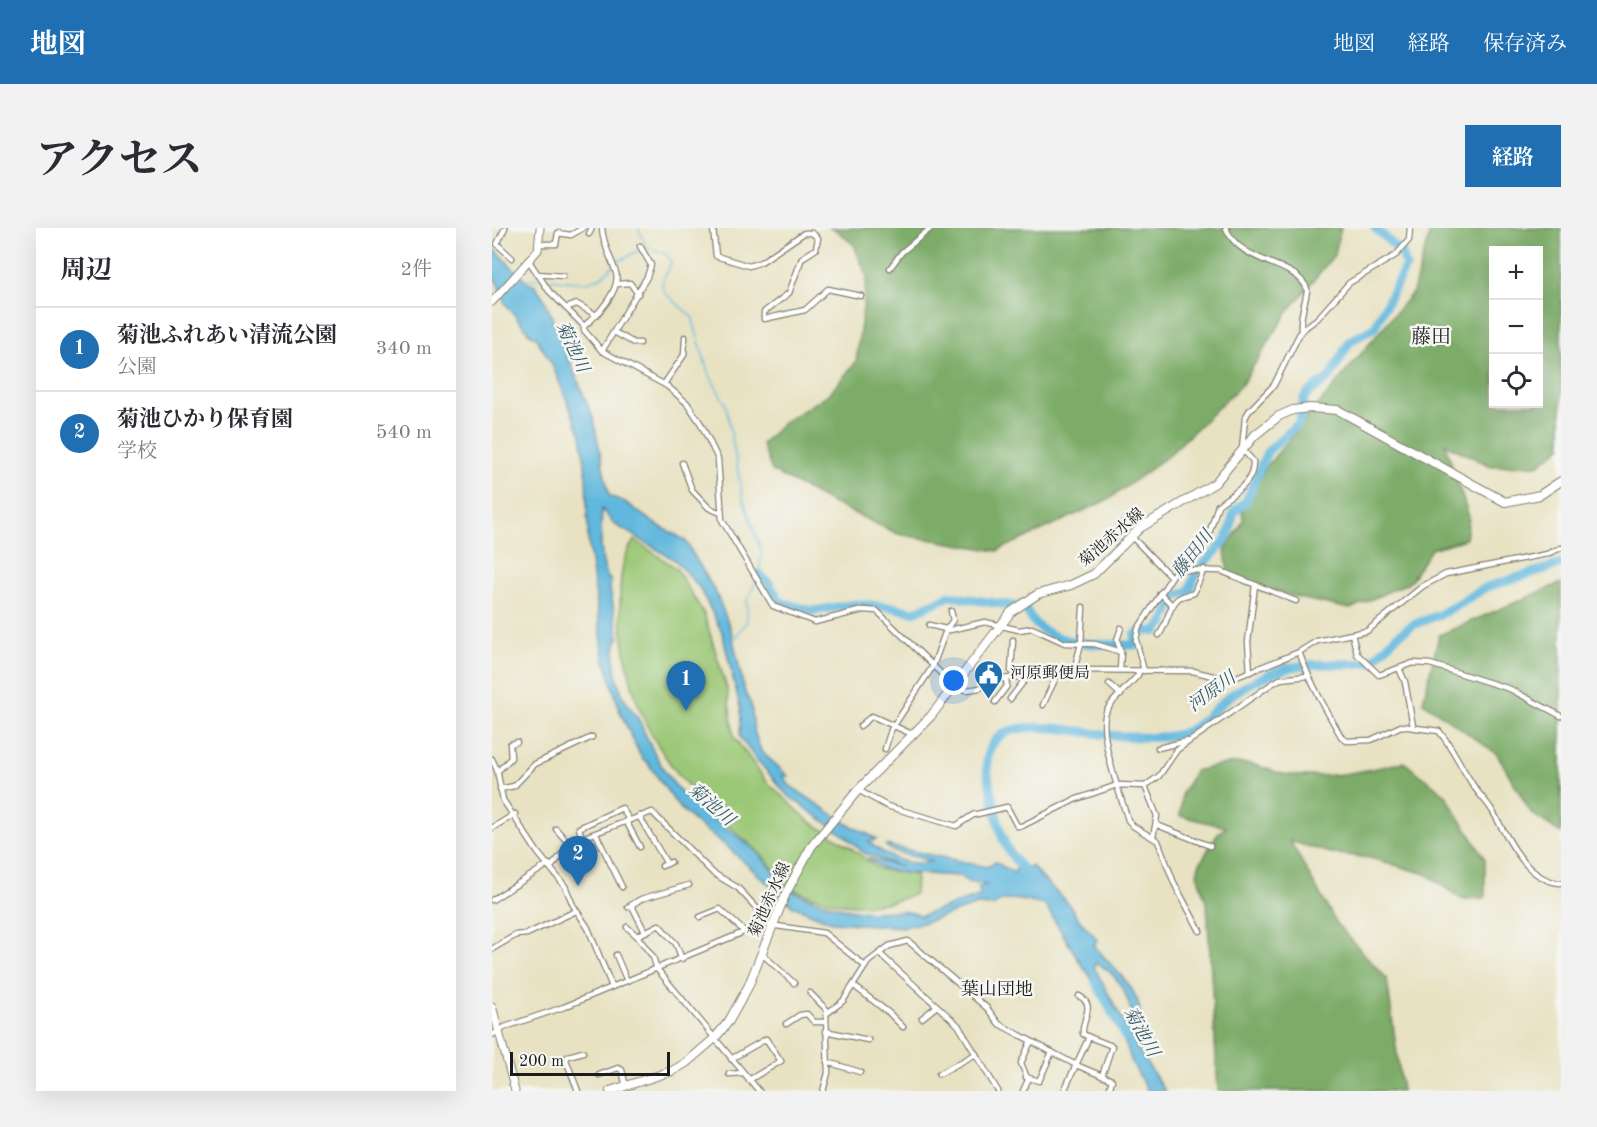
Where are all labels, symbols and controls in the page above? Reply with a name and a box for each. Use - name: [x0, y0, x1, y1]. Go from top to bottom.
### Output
- text: 地図: [30, 32, 86, 60]
- text: 地図: [1333, 34, 1375, 55]
- text: 経路: [1408, 34, 1450, 55]
- text: 保存済み: [1483, 34, 1567, 55]
- button: 経路: [1465, 125, 1561, 187]
- text: アクセス: [36, 141, 203, 183]
- map controls: [1489, 246, 1543, 408]
- button: +: [1489, 246, 1543, 300]
- text: 周辺: [60, 258, 112, 284]
- text: 2件: [400, 260, 432, 280]
- button: −: [1489, 300, 1543, 354]
- water label: 菊池川: [552, 318, 594, 377]
- text: 菊池ふれあい清流公園: [117, 325, 337, 347]
- district label: 藤田: [1411, 326, 1451, 348]
- text: 1: [74, 339, 85, 359]
- text: 340 m: [376, 339, 432, 359]
- button: locate: [1489, 354, 1543, 408]
- text: 公園: [117, 358, 157, 378]
- text: 菊池ひかり保育園: [117, 409, 293, 431]
- text: 2: [74, 423, 85, 443]
- text: 540 m: [376, 423, 432, 443]
- text: 学校: [117, 442, 157, 462]
- street label: 菊池赤水線: [1075, 504, 1147, 570]
- water label: 藤田川: [1168, 524, 1218, 581]
- public building icon: 河原郵便局: [973, 658, 1005, 700]
- pin: 1: [666, 662, 706, 711]
- place label: 河原郵便局: [1010, 664, 1090, 682]
- your location: [939, 666, 968, 695]
- water label: 河原川: [1184, 667, 1241, 715]
- water label: 菊池川: [685, 779, 740, 831]
- pin: 2: [558, 836, 598, 886]
- street label: 菊池赤水線: [745, 859, 794, 940]
- district label: 葉山団地: [961, 979, 1033, 999]
- water label: 菊池川: [1120, 1003, 1165, 1062]
- scale bar: [510, 1049, 670, 1076]
- text: 200 m: [519, 1054, 564, 1070]

